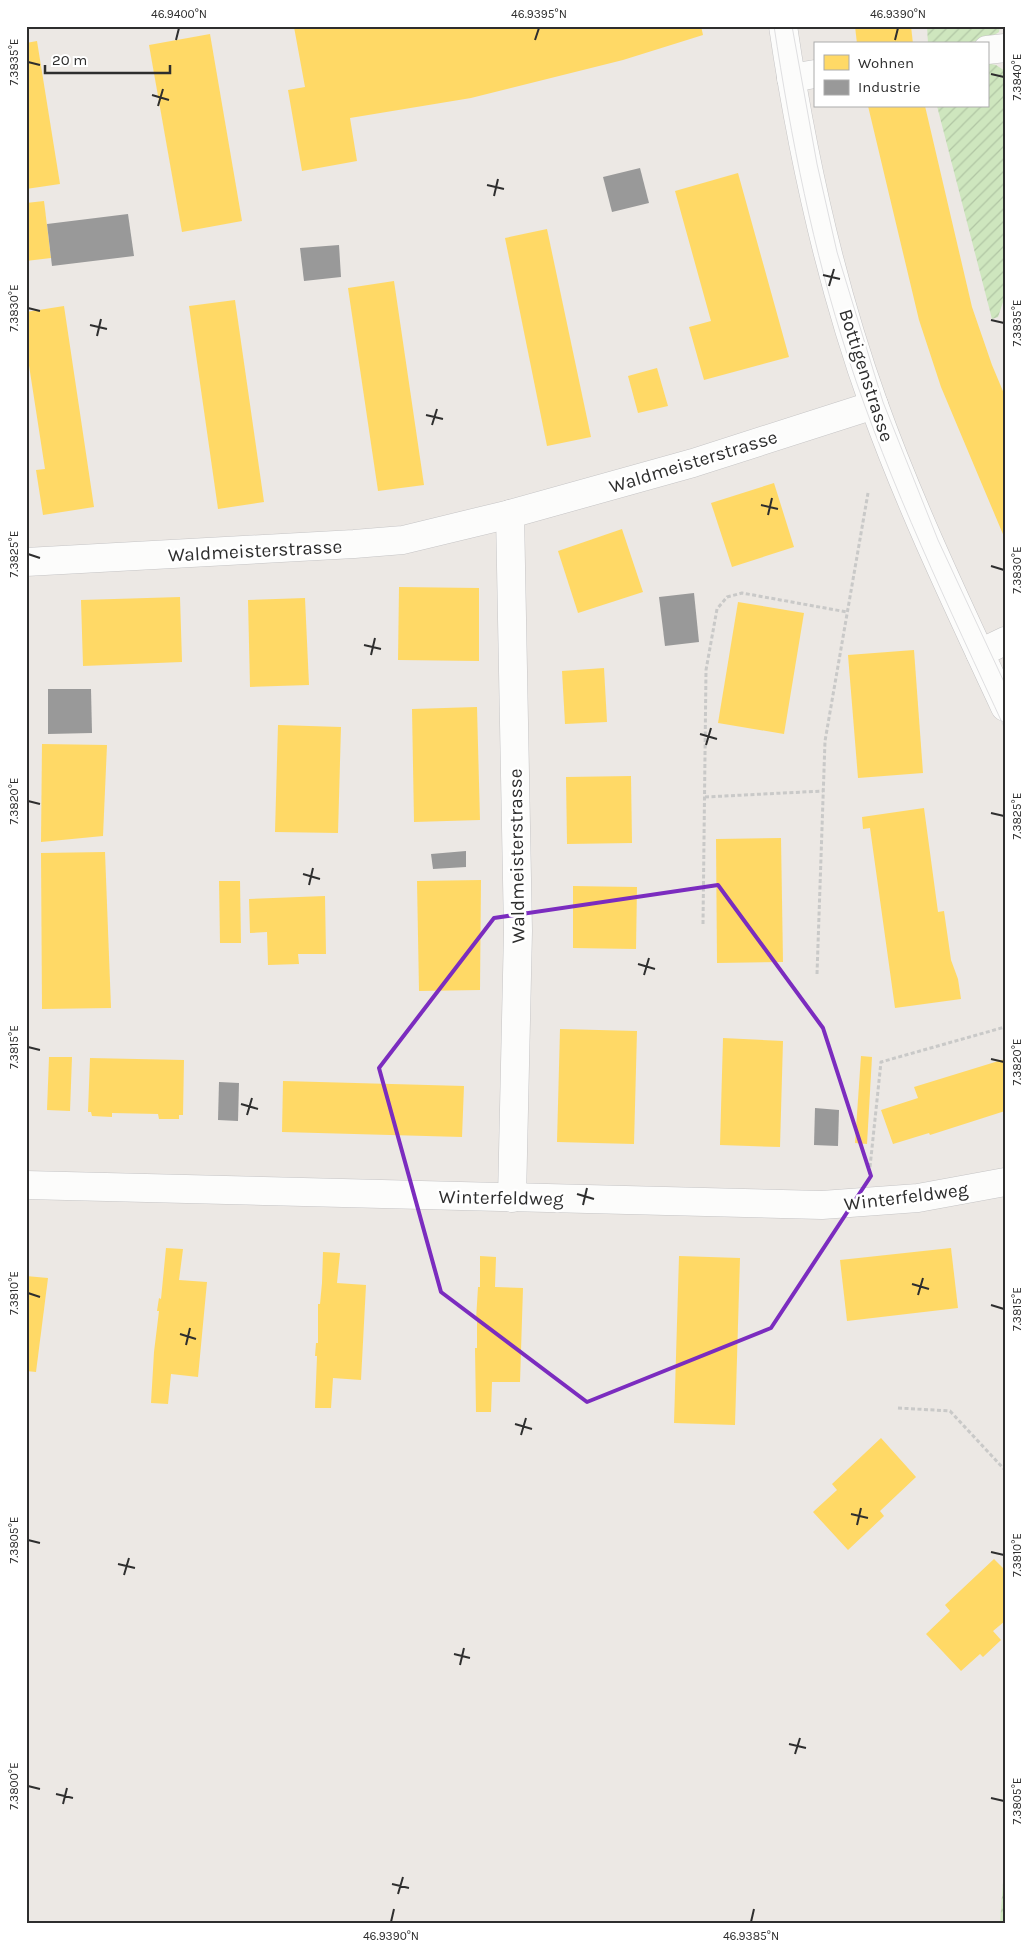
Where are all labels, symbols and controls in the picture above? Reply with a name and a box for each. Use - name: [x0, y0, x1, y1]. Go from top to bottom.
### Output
- text: 46.9400°N: [151, 7, 207, 21]
- text: 46.9395°N: [511, 7, 567, 21]
- text: 46.9390°N: [870, 7, 926, 21]
- text: 7.3835°E: [7, 39, 21, 85]
- scale bar: [45, 42, 170, 74]
- legend: [814, 42, 988, 108]
- text: 20 m: [52, 51, 87, 69]
- text: Wohnen: [858, 54, 914, 72]
- text: 7.3840°E: [1010, 54, 1024, 100]
- text: Industrie: [858, 78, 920, 96]
- text: 7.3830°E: [7, 284, 21, 332]
- text: 7.3835°E: [1010, 300, 1024, 346]
- street label: Bottigenstrasse: [834, 306, 898, 444]
- street label: Waldmeisterstrasse: [607, 426, 780, 498]
- text: 7.3825°E: [7, 531, 21, 577]
- street label: Waldmeisterstrasse: [167, 535, 343, 567]
- text: 7.3830°E: [1010, 546, 1024, 594]
- street label: Waldmeisterstrasse: [504, 769, 530, 943]
- text: 7.3820°E: [7, 777, 21, 825]
- text: 7.3825°E: [1010, 793, 1024, 839]
- text: 7.3815°E: [7, 1025, 21, 1069]
- text: 7.3820°E: [1010, 1038, 1024, 1086]
- street label: Winterfeldweg: [843, 1178, 970, 1216]
- street label: Winterfeldweg: [438, 1186, 564, 1210]
- text: 7.3810°E: [7, 1271, 21, 1315]
- text: 7.3815°E: [1010, 1287, 1024, 1331]
- text: 7.3805°E: [7, 1517, 21, 1563]
- text: 7.3810°E: [1010, 1533, 1024, 1577]
- text: 7.3800°E: [7, 1762, 21, 1810]
- text: 7.3805°E: [1010, 1778, 1024, 1824]
- text: 46.9390°N: [363, 1929, 419, 1943]
- text: 46.9385°N: [723, 1929, 779, 1943]

